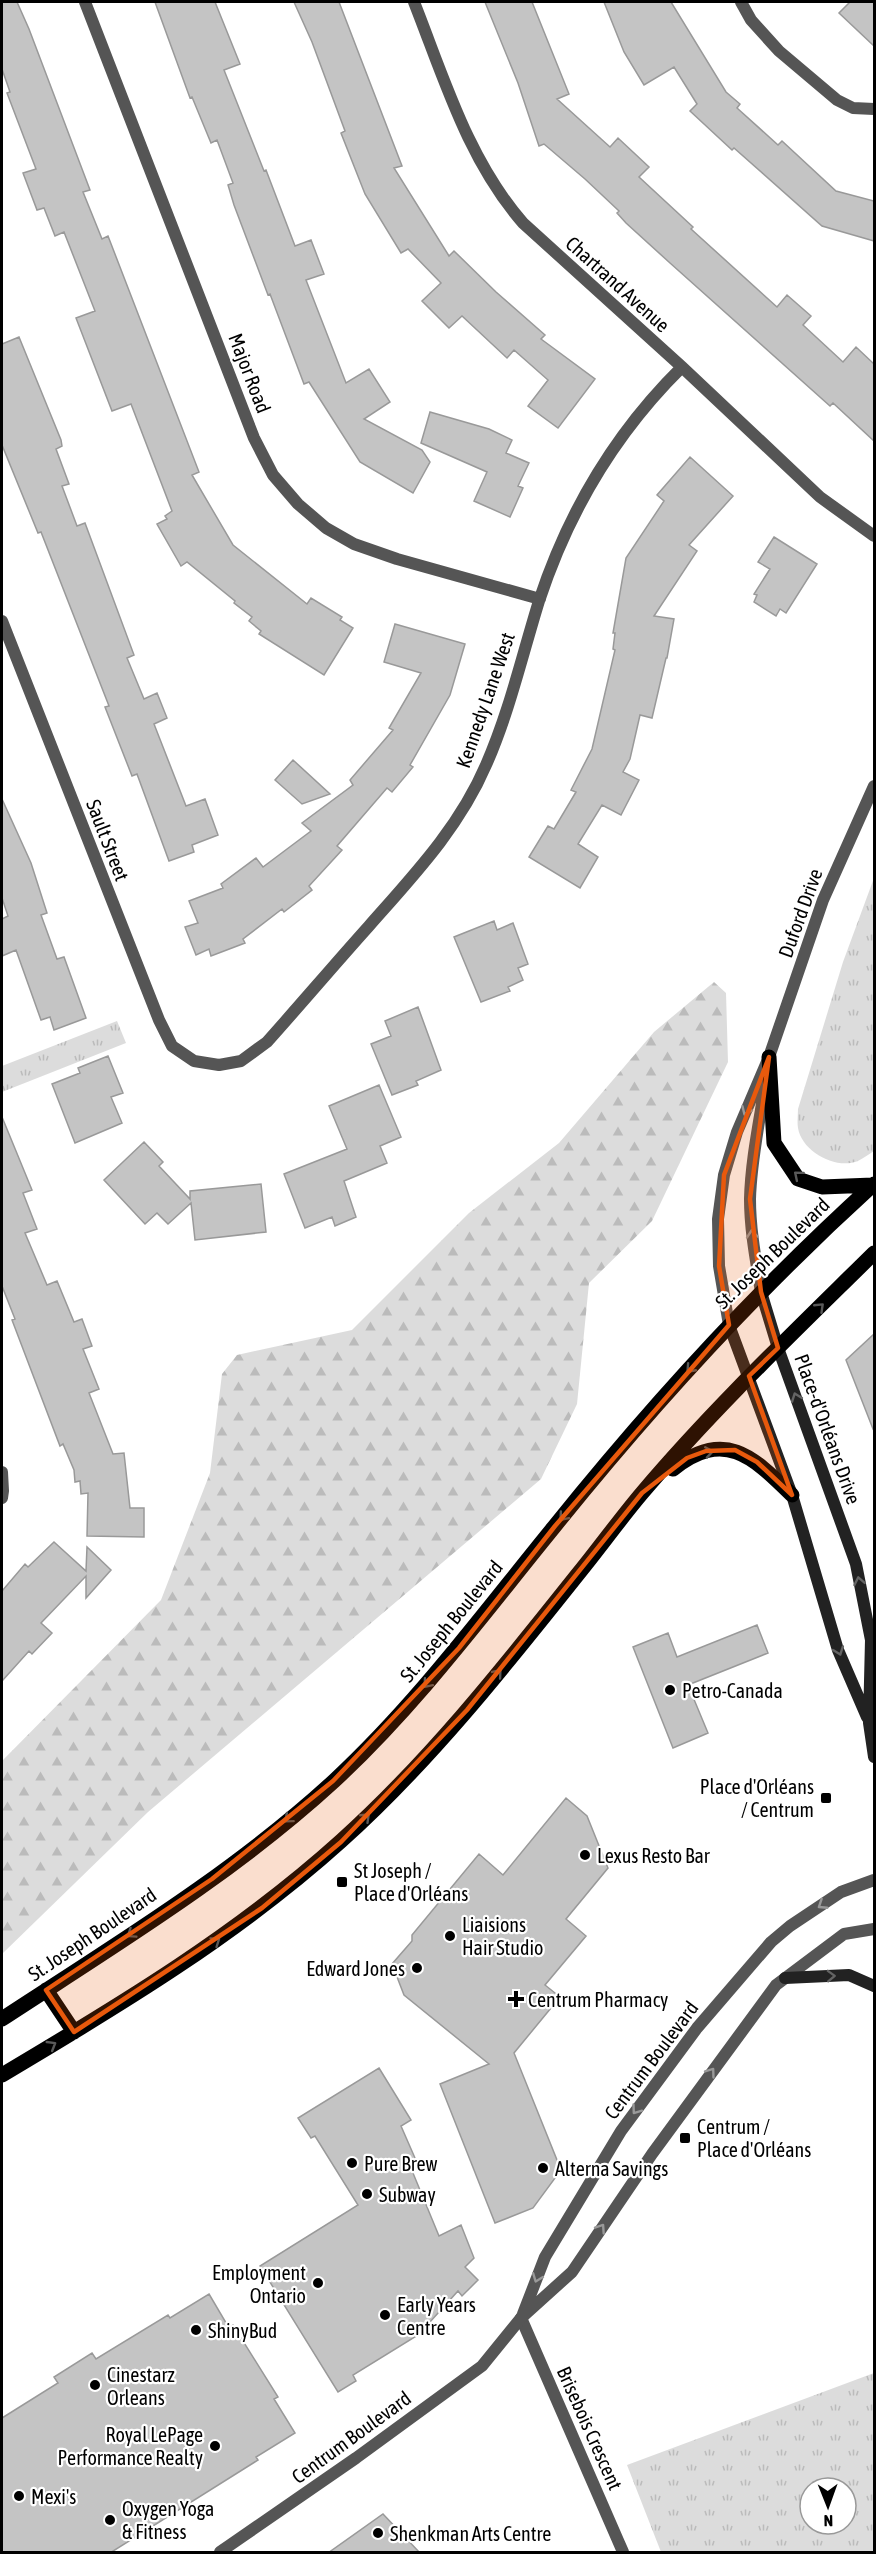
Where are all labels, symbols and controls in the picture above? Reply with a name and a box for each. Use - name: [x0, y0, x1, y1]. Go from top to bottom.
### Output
- street label: Chartrand Avenue: [561, 231, 675, 337]
- street label: Major Road: [224, 330, 276, 416]
- street label: Kennedy Lane West: [451, 629, 519, 771]
- street label: Sault Street: [82, 796, 134, 884]
- street label: Duford Drive: [773, 865, 827, 961]
- one-way arrow: [741, 1104, 753, 1115]
- one-way arrow: [793, 1171, 804, 1182]
- street label: St. Joseph Boulevard: [710, 1193, 834, 1313]
- one-way arrow: [746, 1229, 759, 1238]
- one-way arrow: [812, 1303, 823, 1314]
- street label: Place-d'Orléans Drive: [790, 1351, 866, 1507]
- one-way arrow: [686, 1362, 697, 1373]
- one-way arrow: [790, 1392, 803, 1403]
- one-way arrow: [704, 1447, 713, 1459]
- one-way arrow: [559, 1510, 570, 1521]
- street label: St. Joseph Boulevard: [395, 1556, 507, 1686]
- one-way arrow: [853, 1576, 866, 1586]
- one-way arrow: [832, 1646, 845, 1656]
- one-way arrow: [490, 1669, 501, 1680]
- one-way arrow: [423, 1677, 434, 1688]
- place label: Petro-Canada: [682, 1679, 783, 1702]
- marker: Petro-Canada: [663, 1683, 677, 1697]
- place label: Place d'Orléans / Centrum: [700, 1775, 814, 1821]
- marker: Place d'Orléans / Centrum: [819, 1791, 833, 1805]
- one-way arrow: [284, 1812, 295, 1823]
- one-way arrow: [359, 1813, 370, 1824]
- place label: Lexus Resto Bar: [597, 1844, 711, 1867]
- marker: Lexus Resto Bar: [578, 1848, 592, 1862]
- place label: St Joseph / Place d'Orléans: [354, 1859, 468, 1905]
- marker: St Joseph / Place d'Orléans: [335, 1875, 349, 1889]
- street label: St. Joseph Boulevard: [24, 1883, 160, 1985]
- one-way arrow: [818, 1897, 828, 1909]
- place label: Liaisions Hair Studio: [462, 1913, 543, 1959]
- one-way arrow: [127, 1927, 138, 1938]
- marker: Liaisions Hair Studio: [443, 1929, 457, 1943]
- one-way arrow: [209, 1937, 220, 1948]
- place label: Edward Jones: [306, 1957, 405, 1980]
- marker: Edward Jones: [410, 1961, 424, 1975]
- one-way arrow: [826, 1970, 835, 1982]
- place label: Centrum Pharmacy: [528, 1988, 668, 2011]
- marker: Centrum Pharmacy: [509, 1992, 523, 2006]
- street label: Centrum Boulevard: [599, 1997, 703, 2123]
- one-way arrow: [46, 2041, 56, 2053]
- one-way arrow: [704, 2068, 715, 2079]
- one-way arrow: [633, 2104, 644, 2115]
- place label: Centrum / Place d'Orléans: [697, 2115, 811, 2161]
- marker: Centrum / Place d'Orléans: [678, 2131, 692, 2145]
- place label: Pure Brew: [364, 2152, 437, 2175]
- marker: Pure Brew: [345, 2156, 359, 2170]
- place label: Alterna Savings: [555, 2157, 668, 2180]
- marker: Alterna Savings: [536, 2161, 550, 2175]
- place label: Subway: [379, 2183, 436, 2206]
- marker: Subway: [360, 2187, 374, 2201]
- one-way arrow: [594, 2224, 606, 2234]
- place label: Employment Ontario: [212, 2261, 306, 2307]
- one-way arrow: [532, 2271, 544, 2282]
- marker: Employment Ontario: [311, 2276, 325, 2290]
- place label: Early Years Centre: [397, 2293, 476, 2339]
- marker: Early Years Centre: [378, 2308, 392, 2322]
- place label: ShinyBud: [208, 2319, 277, 2342]
- marker: ShinyBud: [189, 2323, 203, 2337]
- place label: Cinestarz Orleans: [107, 2363, 175, 2409]
- street label: Brisebois Crescent: [553, 2363, 628, 2493]
- marker: Cinestarz Orleans: [88, 2378, 102, 2392]
- street label: Centrum Boulevard: [287, 2386, 415, 2488]
- place label: Royal LePage Performance Realty: [58, 2423, 203, 2469]
- marker: Royal LePage Performance Realty: [208, 2439, 222, 2453]
- north arrow: [798, 2476, 858, 2536]
- place label: Mexi's: [31, 2485, 76, 2508]
- marker: Mexi's: [12, 2489, 26, 2503]
- place label: Oxygen Yoga & Fitness: [122, 2497, 214, 2543]
- text: N: [823, 2512, 833, 2530]
- marker: Oxygen Yoga & Fitness: [103, 2513, 117, 2527]
- place label: Shenkman Arts Centre: [390, 2522, 551, 2545]
- marker: Shenkman Arts Centre: [371, 2526, 385, 2540]

